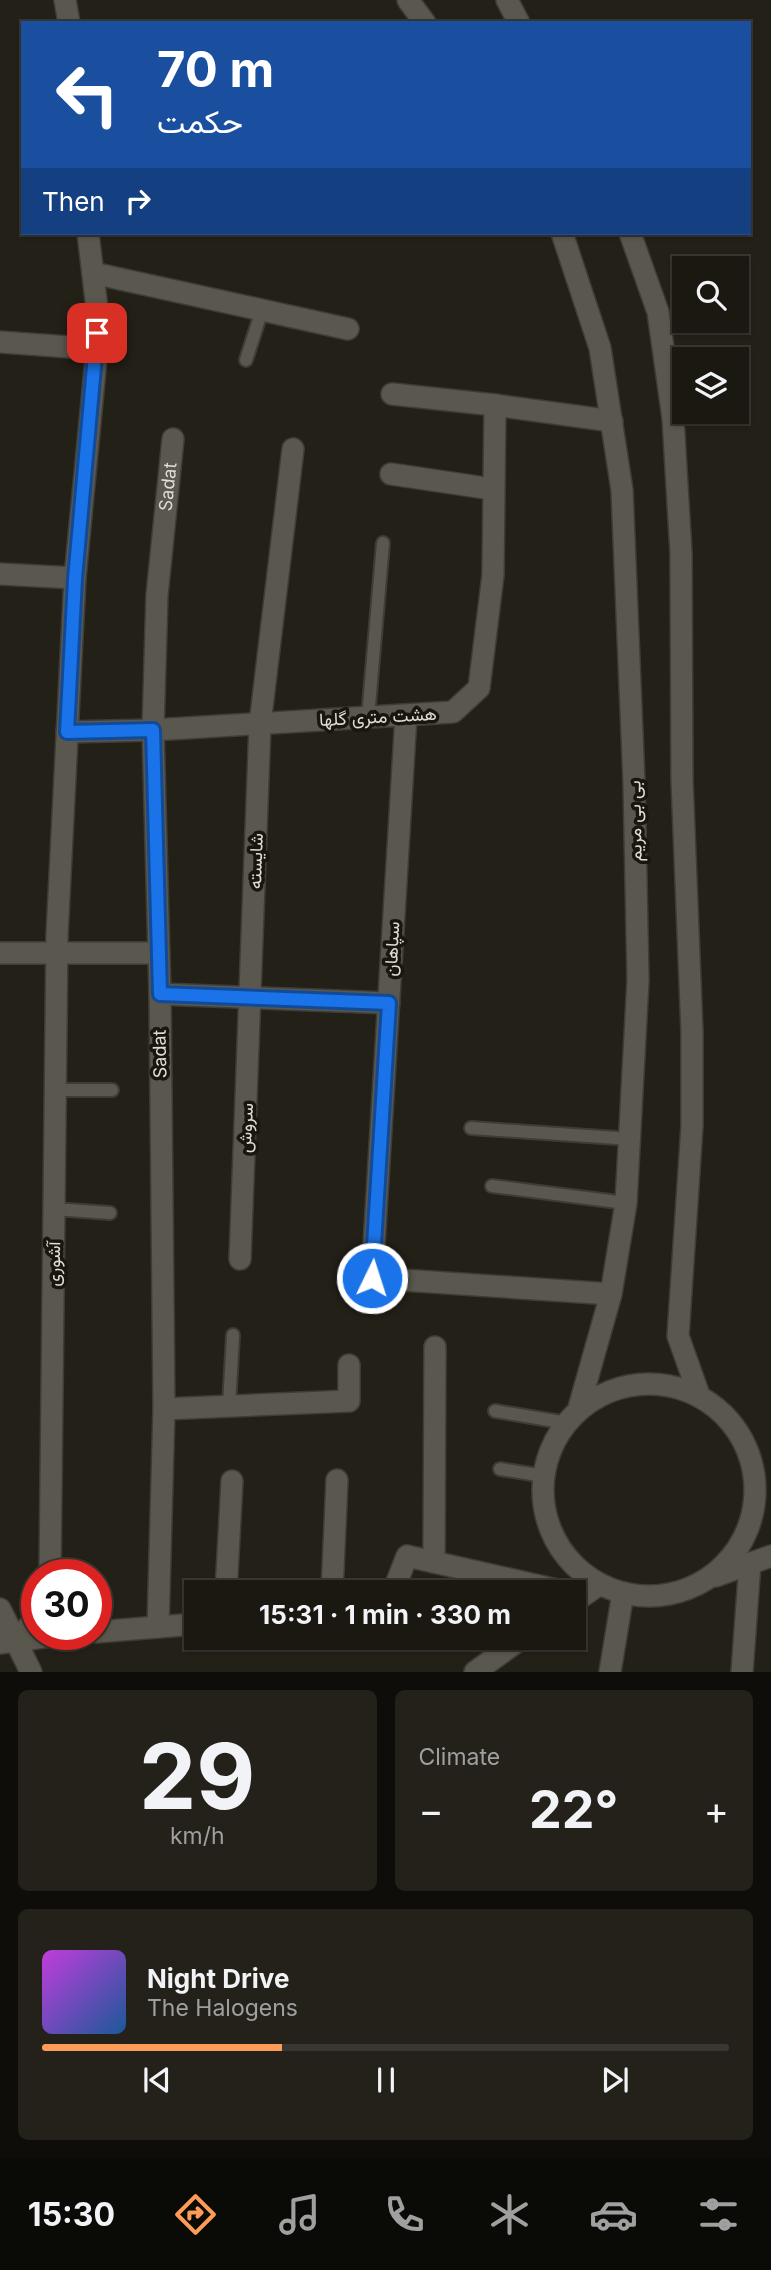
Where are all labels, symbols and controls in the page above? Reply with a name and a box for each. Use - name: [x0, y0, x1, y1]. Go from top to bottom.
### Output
- text: 70 m: [157, 40, 274, 99]
- icon: left: [42, 49, 133, 140]
- text: حکمت: [157, 102, 243, 141]
- icon: right: [119, 182, 157, 220]
- text: Then: [42, 186, 105, 217]
- map controls: [672, 256, 749, 424]
- button: search: [672, 256, 749, 333]
- pin: [67, 303, 127, 363]
- icon: arrive: [78, 314, 116, 352]
- button: layers: [672, 347, 749, 424]
- street label: Sadat: [155, 461, 181, 512]
- street label: هشت متری گلها: [319, 703, 437, 731]
- street label: بی بی مریم: [623, 780, 648, 862]
- street label: شایسته: [244, 833, 267, 889]
- street label: سپاهان: [380, 921, 405, 977]
- street label: Sadat: [149, 1029, 170, 1079]
- street label: سروش: [234, 1102, 258, 1154]
- street label: آشوری: [43, 1239, 65, 1287]
- position arrow: [335, 1241, 409, 1315]
- speed limit sign: 30: [21, 1559, 112, 1650]
- text: 15:31 · 1 min · 330 m: [259, 1599, 511, 1630]
- text: 29: [139, 1721, 255, 1831]
- text: Climate: [419, 1743, 500, 1771]
- text: 22°: [529, 1778, 618, 1841]
- text: −: [419, 1787, 444, 1833]
- text: +: [704, 1787, 729, 1833]
- text: km/h: [170, 1822, 225, 1850]
- text: Night Drive: [147, 1963, 289, 1994]
- text: The Halogens: [147, 1994, 298, 2022]
- icon: previous: [138, 2061, 176, 2099]
- icon: pause: [367, 2061, 405, 2099]
- icon: next: [596, 2061, 634, 2099]
- icon: directions: [171, 2190, 220, 2239]
- icon: music: [275, 2190, 324, 2239]
- icon: phone: [380, 2190, 429, 2239]
- icon: climate: [485, 2190, 534, 2239]
- icon: car: [589, 2190, 638, 2239]
- icon: filters: [694, 2190, 743, 2239]
- text: 15:30: [28, 2195, 115, 2234]

